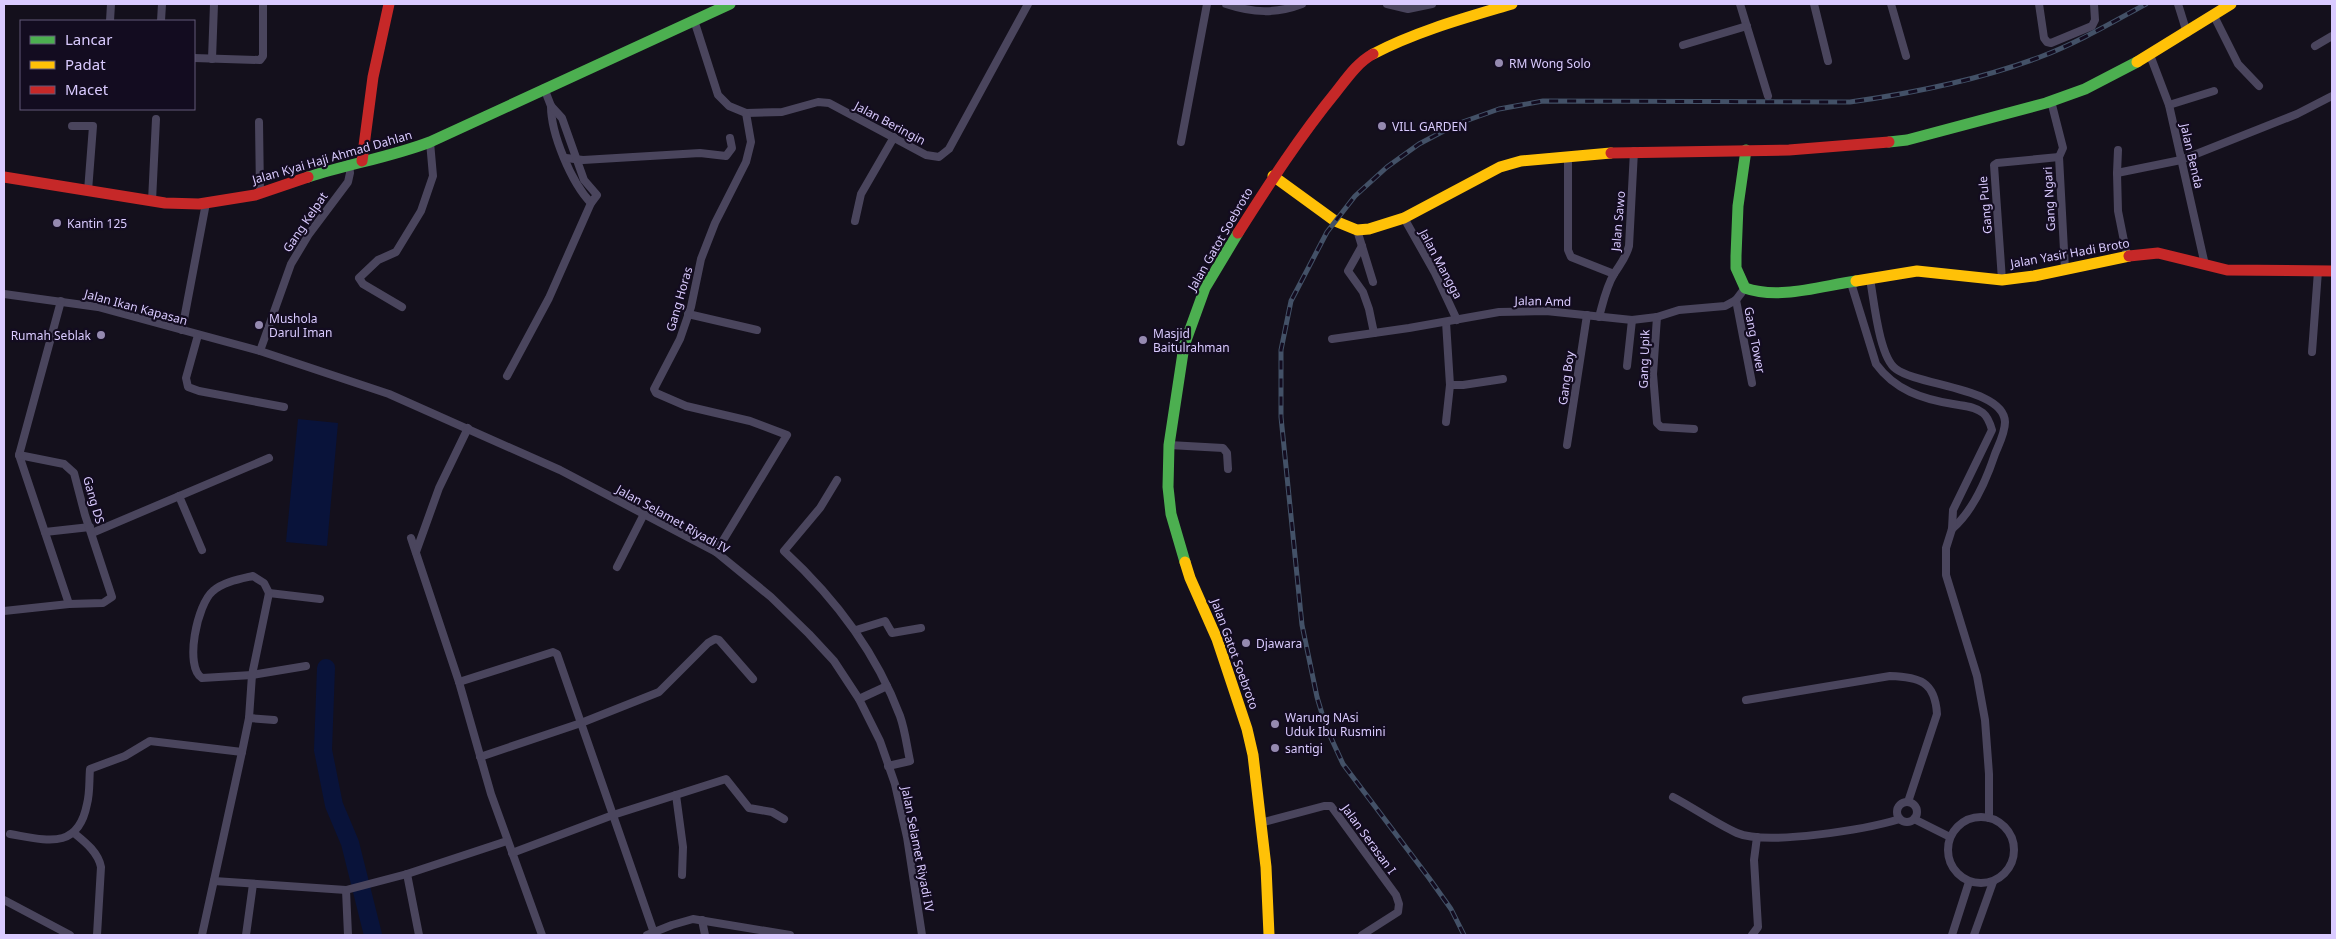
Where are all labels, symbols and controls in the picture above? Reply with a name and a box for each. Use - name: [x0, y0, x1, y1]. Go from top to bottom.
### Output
- legend: [20, 20, 195, 110]
- text: Lancar: [65, 29, 112, 49]
- text: Padat: [65, 54, 106, 74]
- place label: RM Wong Solo: [1509, 55, 1591, 72]
- marker: RM Wong Solo: [1493, 57, 1505, 69]
- text: Macet: [65, 79, 109, 99]
- street label: Jalan Beringin: [851, 97, 929, 149]
- place label: VILL GARDEN: [1392, 118, 1467, 135]
- marker: VILL GARDEN: [1376, 120, 1388, 132]
- street label: Jalan Benda: [2176, 121, 2208, 190]
- street label: Jalan Kyai Haji Ahmad Dahlan: [249, 126, 414, 188]
- street label: Gang Ngari: [2039, 166, 2059, 232]
- street label: Gang Pule: [1974, 175, 1996, 235]
- street label: Jalan Gatot Soebroto: [1183, 184, 1256, 295]
- street label: Gang Kelpat: [279, 188, 332, 255]
- street label: Jalan Sawo: [1607, 190, 1629, 253]
- place label: Kantin 125: [67, 215, 127, 232]
- marker: Kantin 125: [51, 217, 63, 229]
- street label: Jalan Mangga: [1415, 225, 1467, 302]
- street label: Jalan Yasir Hadi Broto: [2008, 234, 2131, 272]
- street label: Gang Horas: [662, 264, 696, 333]
- street label: Jalan Ikan Kapasan: [81, 285, 190, 329]
- street label: Jalan Amd: [1514, 292, 1571, 310]
- street label: Gang Tower: [1740, 305, 1770, 375]
- place label: Mushola Darul Iman: [269, 310, 333, 341]
- marker: Mushola Darul Iman: [253, 319, 265, 331]
- place label: Masjid Baitulrahman: [1153, 325, 1230, 356]
- place label: Rumah Seblak: [11, 327, 92, 344]
- marker: Rumah Seblak: [95, 329, 107, 341]
- street label: Gang Upik: [1634, 329, 1654, 389]
- marker: Masjid Baitulrahman: [1137, 334, 1149, 346]
- street label: Gang Boy: [1554, 349, 1578, 406]
- street label: Gang DS: [79, 474, 109, 526]
- street label: Jalan Selamet Riyadi IV: [612, 480, 733, 558]
- street label: Jalan Gatot Soebroto: [1207, 595, 1263, 712]
- place label: Djawara: [1256, 635, 1302, 652]
- marker: Djawara: [1240, 637, 1252, 649]
- place label: Warung NAsi Uduk Ibu Rusmini: [1285, 709, 1386, 740]
- marker: Warung NAsi Uduk Ibu Rusmini: [1269, 718, 1281, 730]
- place label: santigi: [1285, 740, 1323, 757]
- marker: santigi: [1269, 742, 1281, 754]
- street label: Jalan Selamet Riyadi IV: [897, 784, 939, 914]
- street label: Jalan Serasan I: [1337, 800, 1400, 877]

